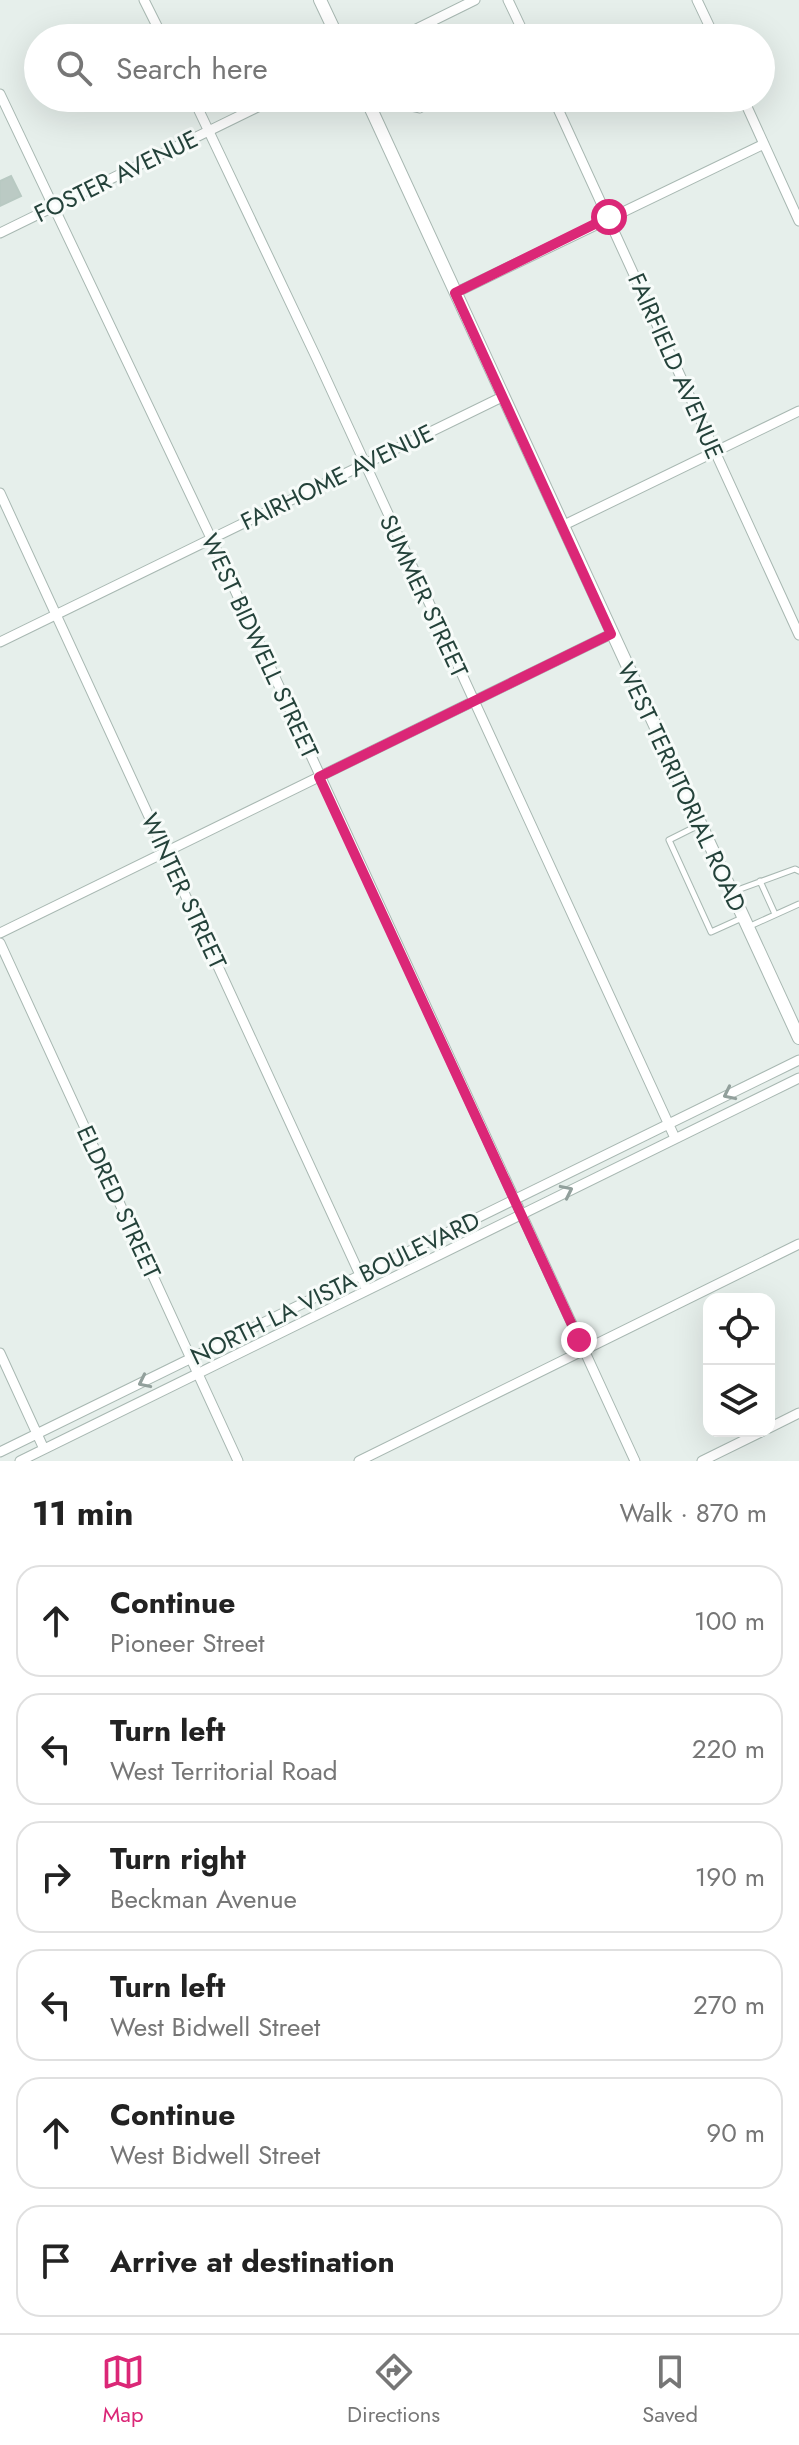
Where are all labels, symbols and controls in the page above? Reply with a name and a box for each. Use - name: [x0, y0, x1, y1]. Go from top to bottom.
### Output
- search box: [24, 24, 775, 112]
- icon: search: [52, 46, 96, 90]
- text: Search here: [116, 47, 268, 90]
- street label: FOSTER AVENUE: [28, 121, 204, 231]
- route start: [591, 199, 627, 235]
- street label: FAIRFIELD AVENUE: [619, 267, 733, 465]
- street label: FAIRHOME AVENUE: [235, 415, 439, 539]
- street label: SUMMER STREET: [371, 509, 477, 683]
- street label: WEST BIDWELL STREET: [192, 528, 328, 764]
- street label: WEST TERRITORIAL ROAD: [609, 657, 755, 917]
- street label: WINTER STREET: [133, 807, 235, 975]
- one-way arrow: [722, 1084, 737, 1100]
- street label: ELDRED STREET: [68, 1119, 170, 1285]
- one-way arrow: [558, 1185, 573, 1201]
- street label: NORTH LA VISTA BOULEVARD: [184, 1203, 486, 1373]
- map controls: [703, 1293, 775, 1437]
- button: locate: [703, 1293, 775, 1365]
- route end: [561, 1322, 597, 1358]
- button: layers: [703, 1365, 775, 1437]
- one-way arrow: [137, 1372, 152, 1388]
- text: 11 min: [32, 1489, 134, 1538]
- text: Walk · 870 m: [619, 1494, 767, 1532]
- text: Continue: [110, 1581, 236, 1624]
- icon: ahead: [34, 1599, 78, 1643]
- text: 100 m: [694, 1602, 765, 1640]
- text: Pioneer Street: [110, 1624, 264, 1662]
- text: Turn left: [110, 1709, 225, 1752]
- icon: left: [34, 1727, 78, 1771]
- text: 220 m: [692, 1730, 765, 1768]
- text: West Territorial Road: [110, 1752, 338, 1790]
- text: Turn right: [110, 1837, 246, 1880]
- icon: right: [34, 1855, 78, 1899]
- text: 190 m: [695, 1858, 765, 1896]
- text: Beckman Avenue: [110, 1880, 297, 1918]
- text: Turn left: [110, 1965, 225, 2008]
- icon: left: [34, 1983, 78, 2027]
- text: 270 m: [693, 1986, 765, 2024]
- text: West Bidwell Street: [110, 2008, 320, 2046]
- text: Continue: [110, 2093, 236, 2136]
- icon: ahead: [34, 2111, 78, 2155]
- text: 90 m: [706, 2114, 765, 2152]
- text: West Bidwell Street: [110, 2136, 320, 2174]
- icon: arrive: [34, 2239, 78, 2283]
- text: Arrive at destination: [110, 2240, 395, 2283]
- tab: Map: [101, 2350, 145, 2430]
- tab: Directions: [347, 2350, 440, 2430]
- tab: Saved: [642, 2350, 698, 2430]

